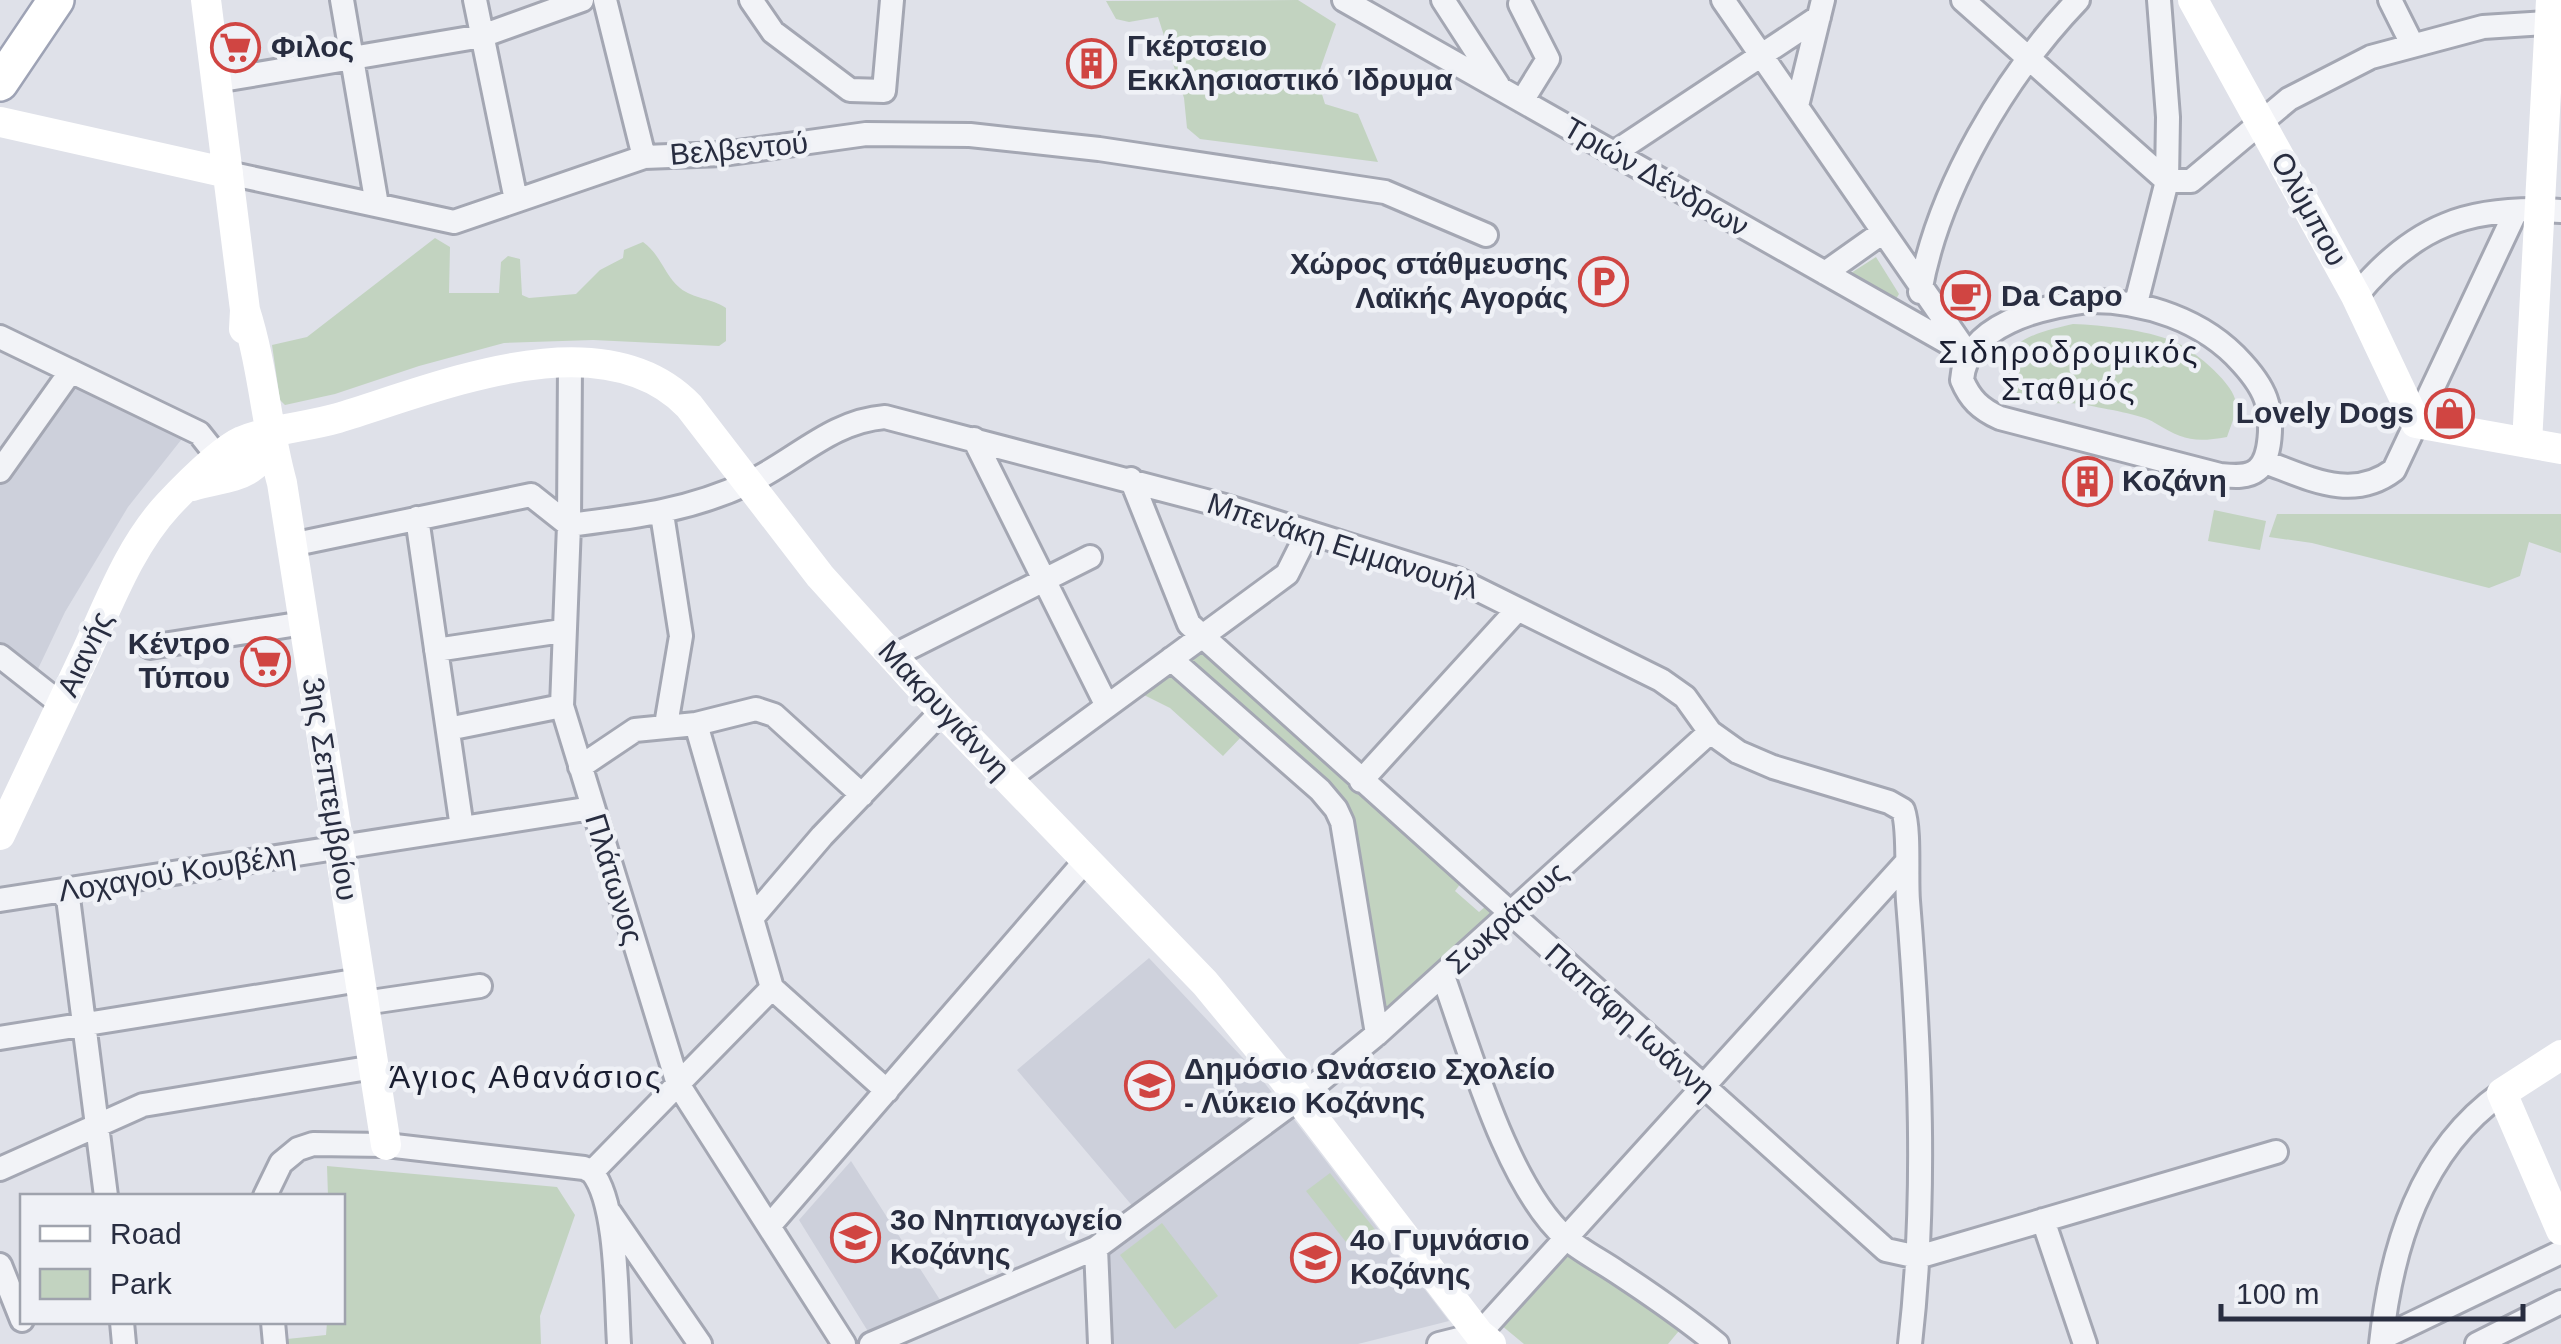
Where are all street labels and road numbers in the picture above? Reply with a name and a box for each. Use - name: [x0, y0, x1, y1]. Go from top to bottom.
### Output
- street label: Τριών Δένδρων: [1558, 110, 1754, 243]
- street label: Βελβεντού: [669, 126, 809, 171]
- street label: Ολύμπου: [2265, 146, 2354, 271]
- street label: Μπενάκη Εμμανουήλ: [1203, 486, 1483, 605]
- street label: Αιανής: [51, 606, 119, 702]
- street label: Μακρυγιάννη: [872, 634, 1017, 785]
- street label: 3ης Σεπτεμβρίου: [297, 675, 364, 903]
- street label: Πλάτωνος: [579, 810, 650, 948]
- street label: Λοχαγού Κουβέλη: [56, 837, 298, 908]
- street label: Σωκράτους: [1440, 855, 1574, 980]
- street label: Παπάφη Ιωάννη: [1539, 937, 1722, 1106]

